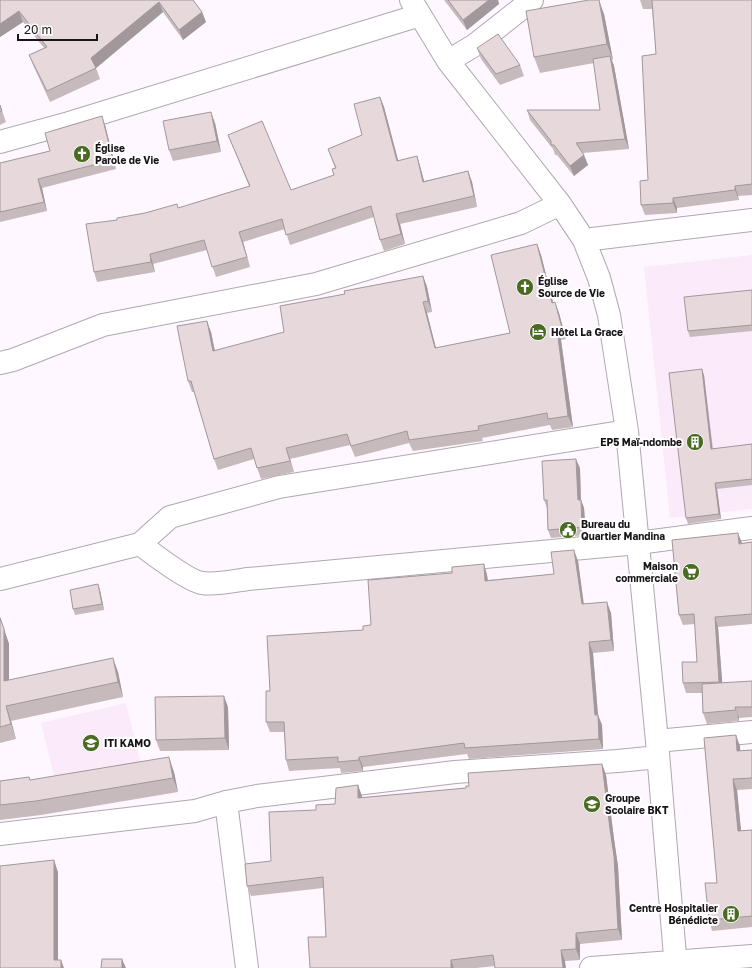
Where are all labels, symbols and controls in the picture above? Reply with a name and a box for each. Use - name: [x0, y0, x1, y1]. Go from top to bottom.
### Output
- scale bar: [18, 16, 97, 42]
- text: 20 m: [24, 22, 52, 37]
- place label: Église Parole de Vie: [95, 142, 159, 166]
- church icon: Église Parole de Vie: [72, 144, 92, 164]
- place label: Église Source de Vie: [538, 275, 605, 299]
- church icon: Église Source de Vie: [515, 277, 535, 297]
- hotel icon: Hôtel La Grace: [528, 322, 548, 342]
- place label: Hôtel La Grace: [551, 326, 623, 338]
- building icon: EP5 Maï-ndombe: [685, 432, 705, 452]
- place label: EP5 Maï-ndombe: [600, 436, 682, 448]
- place label: Bureau du Quartier Mandina: [581, 518, 665, 542]
- public building icon: Bureau du Quartier Mandina: [558, 520, 578, 540]
- place label: Maison commerciale: [616, 560, 678, 584]
- supermarket icon: Maison commerciale: [681, 562, 701, 582]
- school or university icon: ITI KAMO: [81, 733, 101, 753]
- place label: ITI KAMO: [104, 737, 151, 749]
- place label: Groupe Scolaire BKT: [605, 792, 669, 816]
- school or university icon: Groupe Scolaire BKT: [582, 794, 602, 814]
- place label: Centre Hospitalier Bénédicte: [629, 902, 718, 926]
- building icon: Centre Hospitalier Bénédicte: [721, 904, 741, 924]

